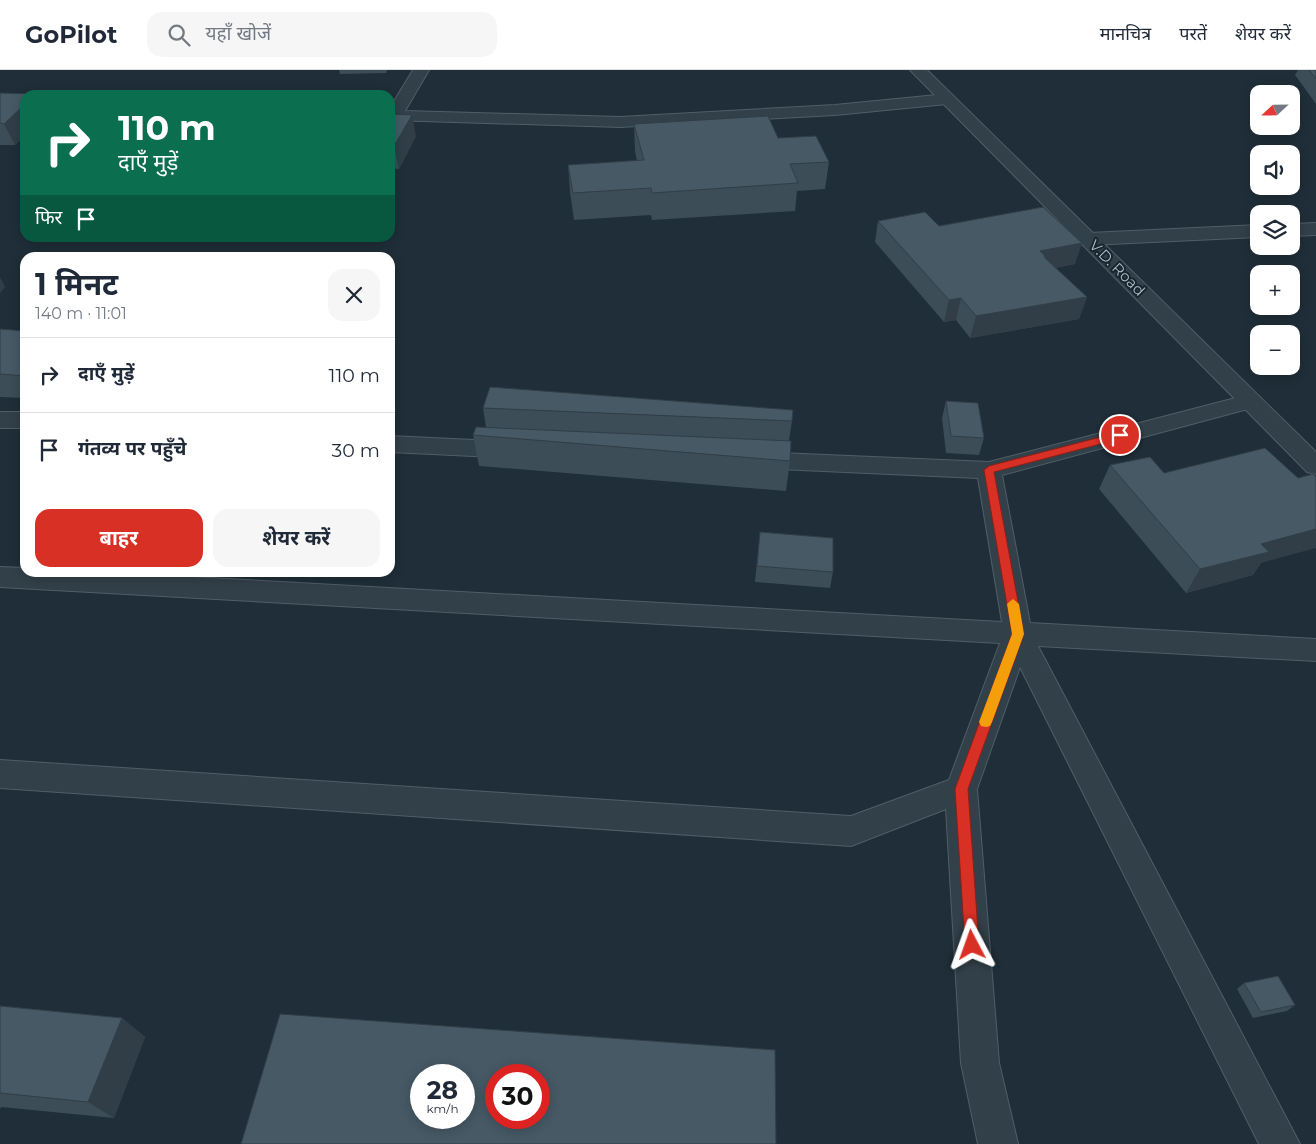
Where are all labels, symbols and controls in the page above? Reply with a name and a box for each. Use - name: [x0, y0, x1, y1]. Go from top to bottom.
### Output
- search box: [147, 12, 497, 57]
- text: GoPilot: [25, 20, 117, 49]
- icon: search: [165, 21, 193, 49]
- text: यहाँ खोजें: [205, 22, 271, 45]
- text: मानचित्र: [1100, 23, 1151, 45]
- text: परतें: [1179, 23, 1207, 45]
- text: शेयर करें: [1235, 23, 1291, 45]
- north arrow: [1250, 85, 1300, 135]
- map controls: [1250, 85, 1300, 375]
- text: 110 m: [118, 106, 216, 149]
- icon: right: [35, 110, 100, 175]
- button: sound: [1250, 145, 1300, 195]
- text: दाएँ मुड़ें: [118, 149, 178, 176]
- icon: arrive: [72, 205, 100, 233]
- button: layers: [1250, 205, 1300, 255]
- text: फिर: [35, 206, 62, 229]
- street label: V.D. Road: [1085, 236, 1149, 300]
- button: +: [1250, 265, 1300, 315]
- text: 1 मिनट: [35, 266, 118, 303]
- button: close: [328, 269, 380, 321]
- text: 140 m · 11:01: [35, 304, 127, 323]
- button: −: [1250, 325, 1300, 375]
- icon: right: [35, 361, 63, 389]
- text: दाएँ मुड़ें: [78, 362, 134, 385]
- text: 110 m: [329, 364, 380, 387]
- pin: [1099, 414, 1141, 456]
- icon: arrive: [1106, 421, 1134, 449]
- icon: arrive: [35, 436, 63, 464]
- text: गंतव्य पर पहुँचे: [78, 437, 186, 460]
- text: 30 m: [332, 439, 380, 462]
- button: बाहर: [35, 509, 203, 567]
- button: शेयर करें: [213, 509, 380, 567]
- position arrow: [945, 918, 997, 970]
- speed limit sign: 30: [485, 1064, 550, 1129]
- text: 28: [427, 1075, 458, 1105]
- text: km/h: [426, 1101, 459, 1116]

